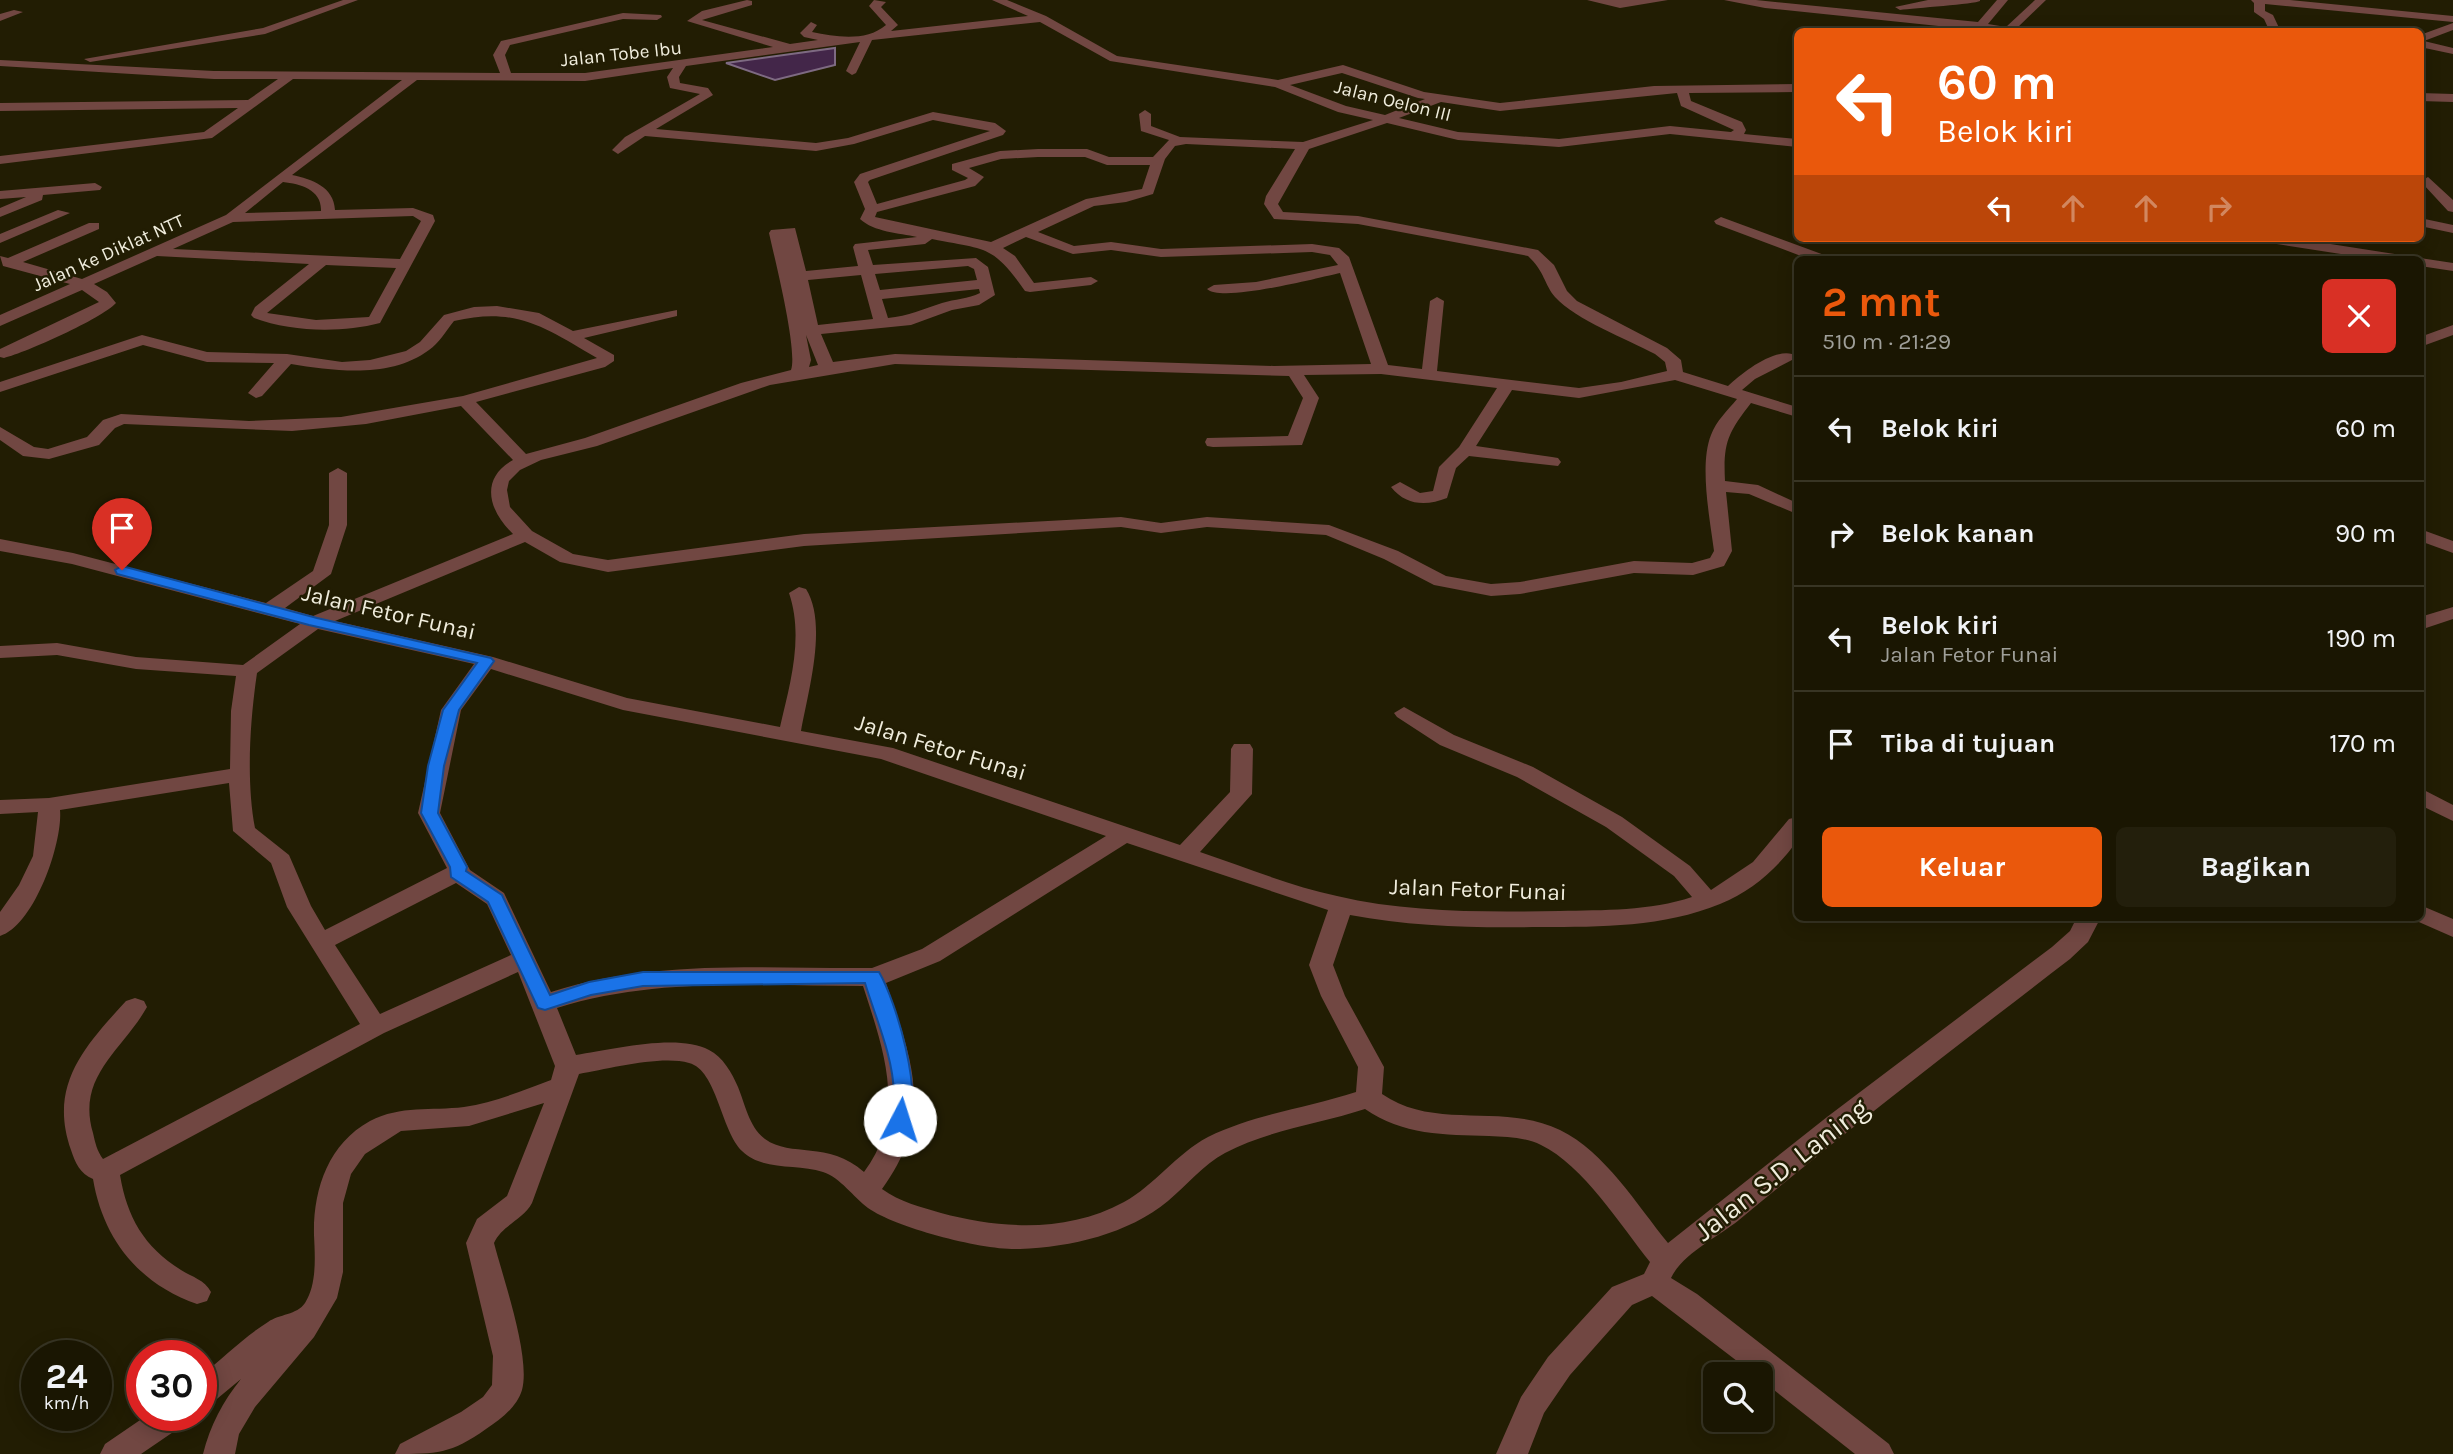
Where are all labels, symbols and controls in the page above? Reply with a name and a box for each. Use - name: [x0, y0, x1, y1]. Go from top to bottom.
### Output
- street label: Jalan Tobe Ibu: [559, 37, 683, 71]
- text: 60 m: [1937, 54, 2057, 111]
- icon: left: [1822, 56, 1913, 147]
- street label: Jalan Oelon III: [1332, 76, 1453, 126]
- text: Belok kiri: [1937, 113, 2074, 150]
- icon: left: [1981, 189, 2019, 227]
- icon: ahead: [2054, 189, 2092, 227]
- icon: ahead: [2127, 189, 2165, 227]
- icon: right: [2200, 189, 2238, 227]
- street label: Jalan ke Diklat NTT: [29, 209, 188, 296]
- text: 2 mnt: [1822, 277, 1941, 327]
- button: close: [2322, 279, 2396, 353]
- text: 510 m · 21:29: [1822, 328, 1951, 355]
- icon: left: [1822, 410, 1860, 448]
- text: Belok kiri: [1881, 413, 1999, 444]
- text: 60 m: [2335, 413, 2396, 444]
- pin: [92, 498, 152, 570]
- icon: arrive: [103, 509, 141, 547]
- icon: right: [1822, 515, 1860, 553]
- text: Belok kanan: [1881, 518, 2034, 549]
- text: 90 m: [2335, 518, 2396, 549]
- street label: Jalan Fetor Funai: [299, 579, 478, 646]
- text: Belok kiri: [1881, 610, 1999, 641]
- icon: left: [1822, 620, 1860, 658]
- text: 190 m: [2326, 623, 2396, 654]
- text: Jalan Fetor Funai: [1881, 641, 2058, 668]
- street label: Jalan Fetor Funai: [852, 709, 1030, 786]
- icon: arrive: [1822, 725, 1860, 763]
- text: Tiba di tujuan: [1881, 728, 2055, 759]
- text: 170 m: [2329, 728, 2396, 759]
- button: Keluar: [1822, 827, 2102, 907]
- button: Bagikan: [2116, 827, 2396, 907]
- street label: Jalan Fetor Funai: [1389, 873, 1567, 906]
- position arrow: [863, 1083, 937, 1157]
- street label: Jalan S.D. Laning: [1688, 1091, 1875, 1248]
- speed limit sign: 30: [126, 1340, 217, 1431]
- text: 24: [46, 1356, 88, 1397]
- map controls: [1703, 1362, 1773, 1432]
- button: search: [1703, 1362, 1773, 1432]
- text: km/h: [44, 1392, 89, 1414]

